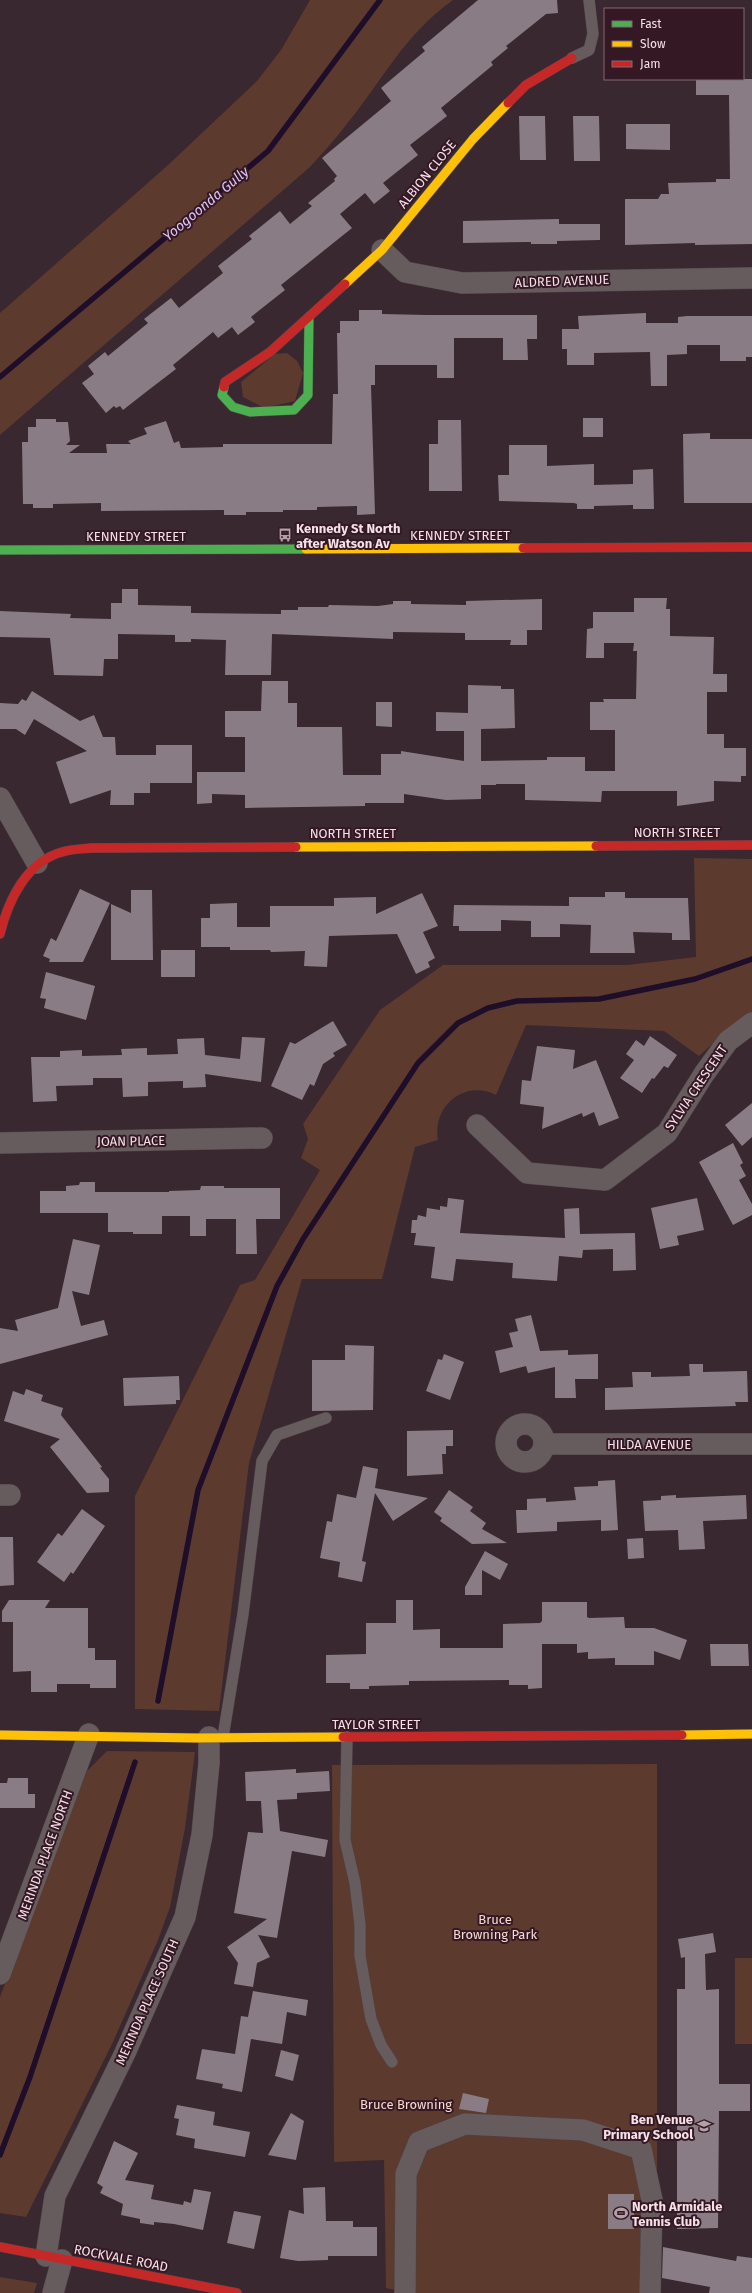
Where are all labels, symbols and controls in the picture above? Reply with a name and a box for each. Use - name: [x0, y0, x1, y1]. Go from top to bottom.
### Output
- legend: [604, 8, 744, 80]
- text: Fast: [640, 17, 662, 31]
- text: Slow: [640, 37, 666, 51]
- text: Jam: [640, 57, 660, 71]
- street label: ALBION CLOSE: [395, 137, 459, 211]
- water label: Yoogoonda Gully: [160, 162, 253, 245]
- street label: ALDRED AVENUE: [514, 272, 610, 290]
- place label: Kennedy St North after Watson Av: [296, 521, 400, 551]
- bus stop icon: Kennedy St North after Watson Av: [277, 527, 293, 543]
- street label: KENNEDY STREET: [410, 528, 510, 543]
- street label: KENNEDY STREET: [86, 529, 186, 544]
- street label: NORTH STREET: [634, 825, 721, 840]
- street label: NORTH STREET: [310, 826, 397, 841]
- street label: SYLVIA CRESCENT: [662, 1042, 730, 1134]
- street label: JOAN PLACE: [97, 1133, 165, 1149]
- street label: HILDA AVENUE: [607, 1437, 691, 1452]
- street label: TAYLOR STREET: [332, 1717, 420, 1732]
- street label: MERINDA PLACE NORTH: [15, 1788, 75, 1922]
- park label: Bruce Browning Park: [453, 1912, 537, 1942]
- street label: MERINDA PLACE SOUTH: [112, 1937, 182, 2067]
- park label: Bruce Browning: [360, 2097, 452, 2112]
- place label: Ben Venue Primary School: [603, 2112, 693, 2142]
- school or university icon: Ben Venue Primary School: [696, 2118, 712, 2134]
- place label: North Armidale Tennis Club: [632, 2199, 722, 2229]
- sports icon: North Armidale Tennis Club: [613, 2205, 629, 2221]
- street label: ROCKVALE ROAD: [73, 2242, 169, 2274]

